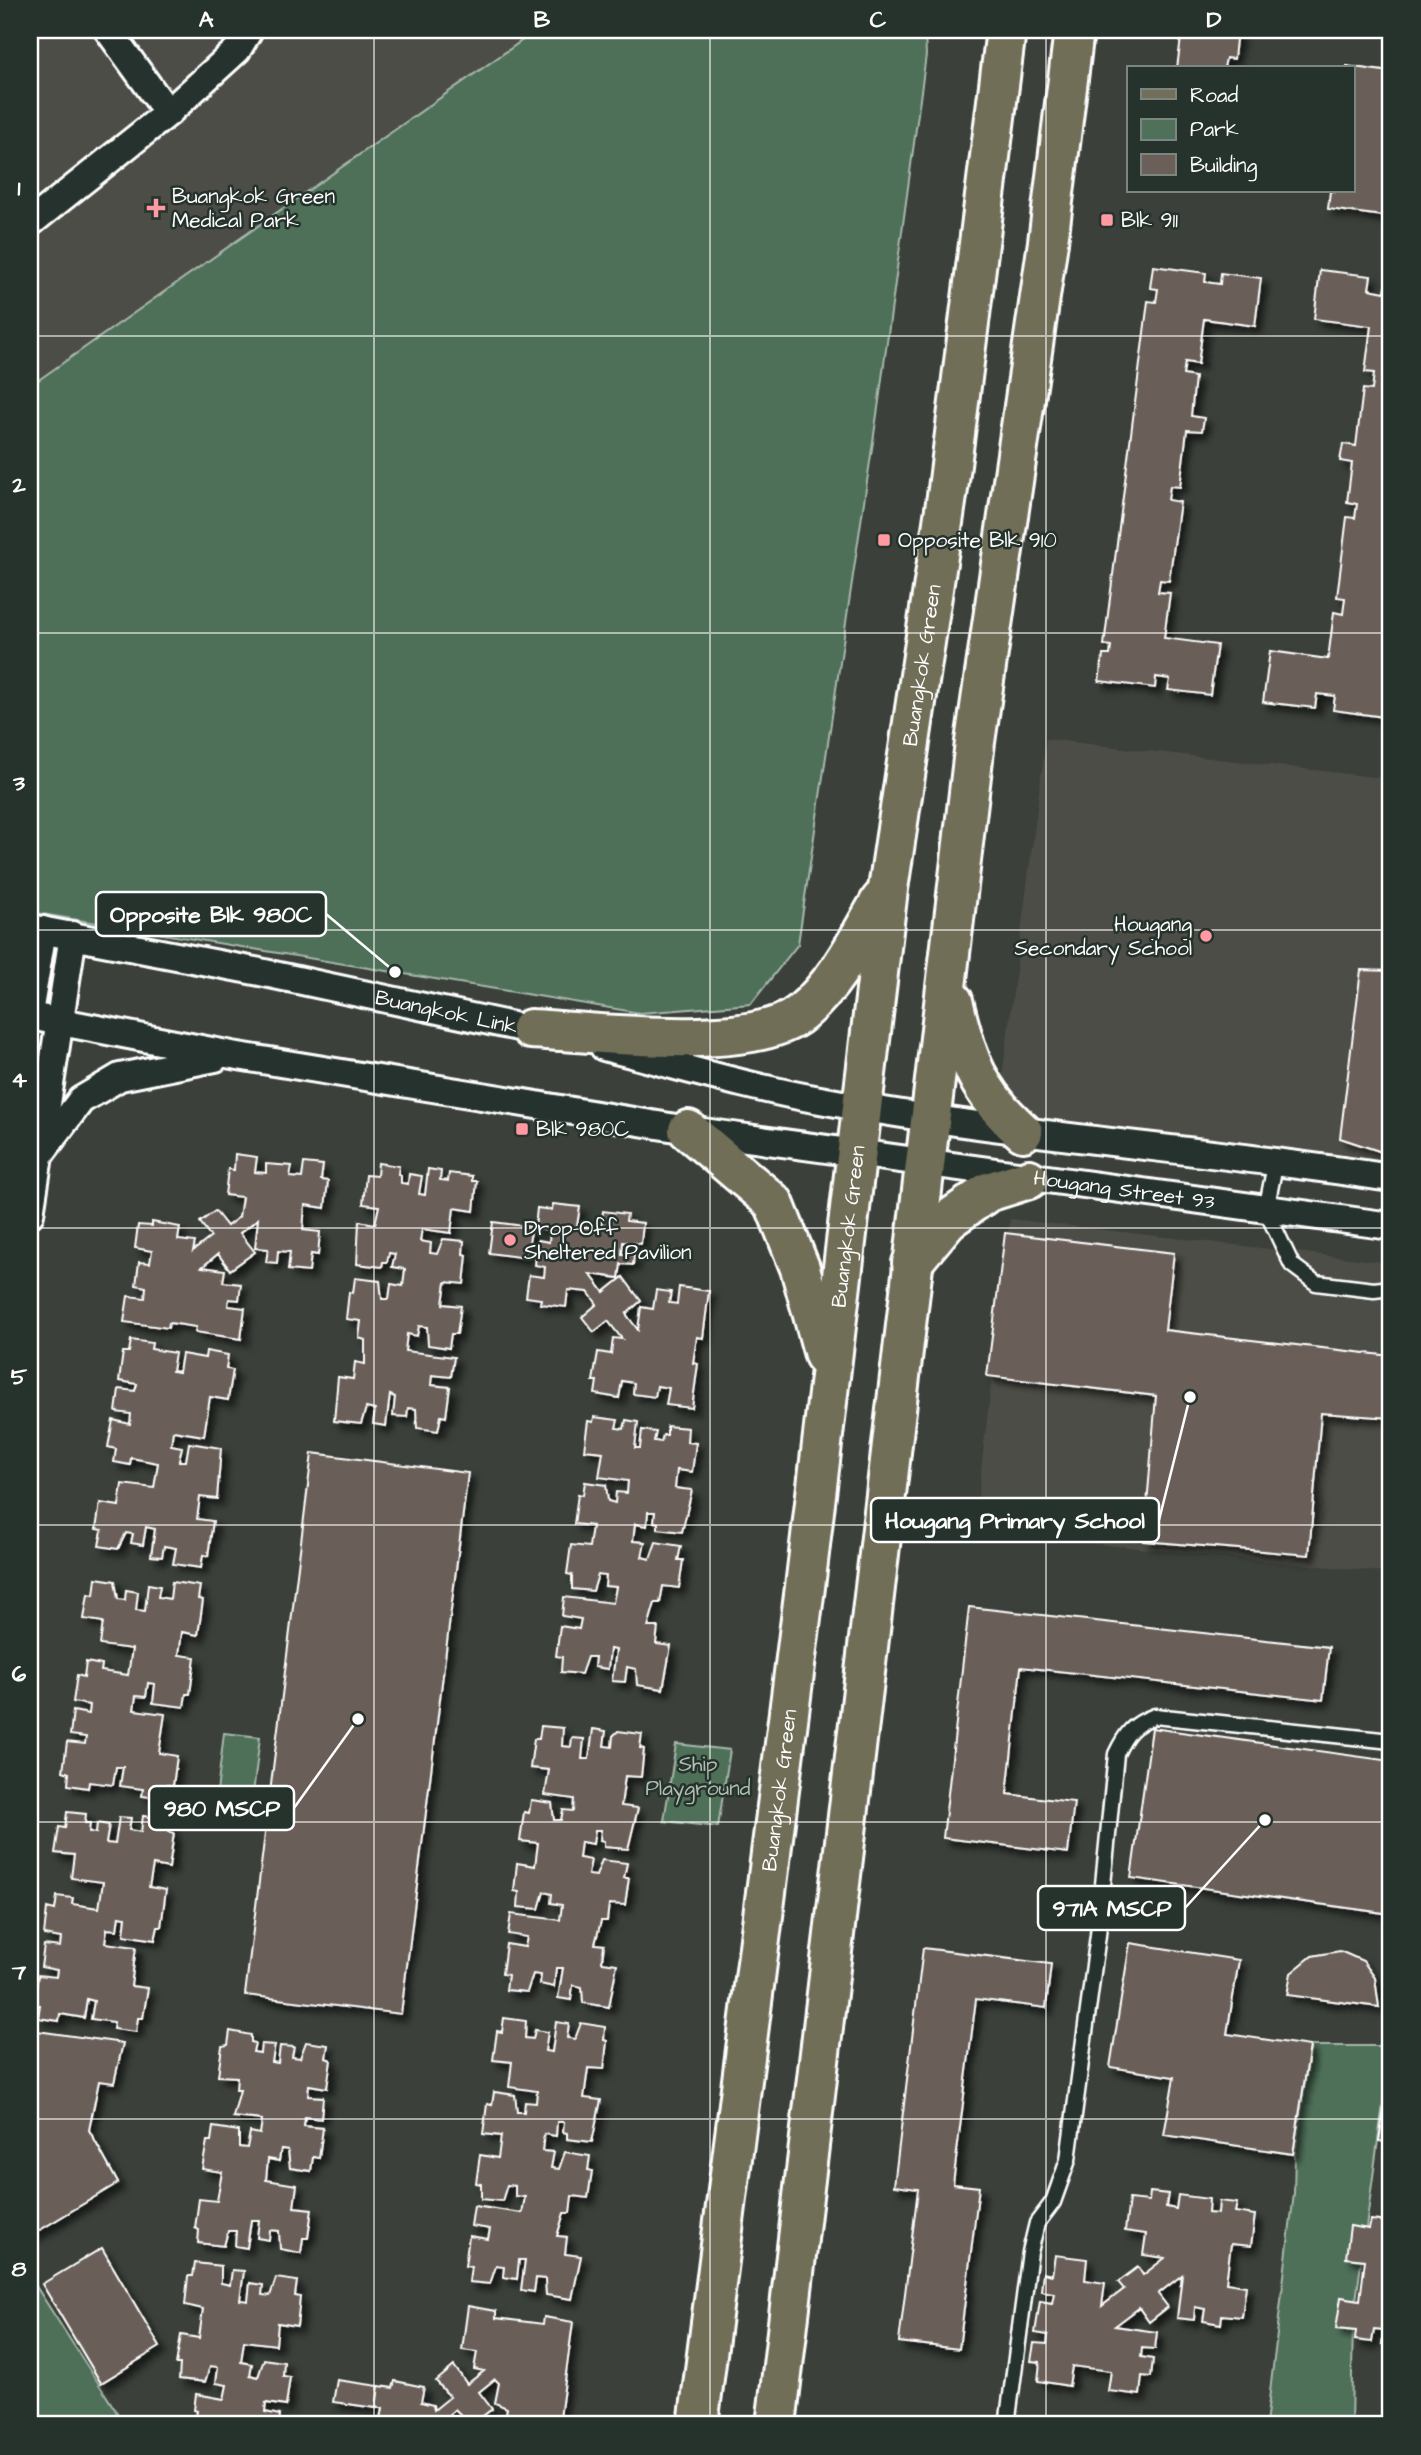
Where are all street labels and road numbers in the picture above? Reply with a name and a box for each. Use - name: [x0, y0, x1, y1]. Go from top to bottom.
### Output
- street label: Buangkok Green: [895, 582, 948, 748]
- street label: Buangkok Link: [373, 983, 521, 1041]
- street label: Buangkok Green: [824, 1144, 872, 1309]
- street label: Hougang Street 93: [1032, 1163, 1217, 1216]
- street label: Buangkok Green: [754, 1707, 804, 1873]

